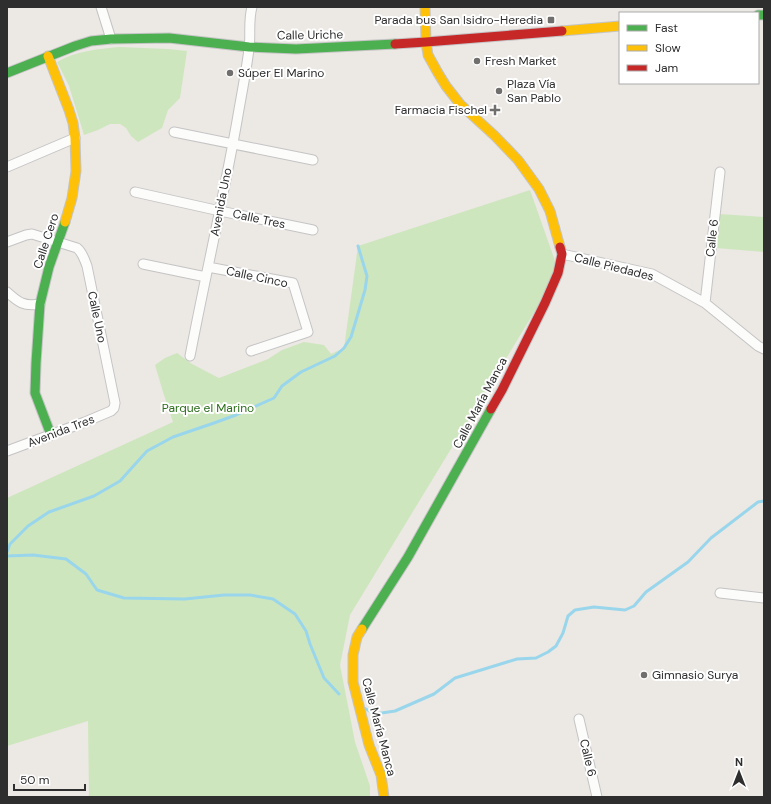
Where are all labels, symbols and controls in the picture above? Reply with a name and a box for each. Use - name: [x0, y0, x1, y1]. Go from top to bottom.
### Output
- place label: Parada bus San Isidro-Heredia: [374, 12, 543, 28]
- legend: [619, 12, 759, 84]
- marker: Parada bus San Isidro-Heredia: [546, 15, 556, 25]
- text: Fast: [655, 20, 678, 36]
- street label: Calle Uriche: [277, 26, 343, 44]
- text: Slow: [655, 40, 681, 56]
- place label: Fresh Market: [485, 53, 557, 69]
- marker: Fresh Market: [472, 56, 482, 66]
- text: Jam: [655, 60, 678, 76]
- place label: Súper El Marino: [238, 65, 324, 81]
- marker: Súper El Marino: [225, 68, 235, 78]
- place label: Plaza Vía San Pablo: [507, 76, 561, 106]
- marker: Plaza Vía San Pablo: [494, 86, 504, 96]
- place label: Farmacia Fischel: [395, 102, 487, 118]
- marker: Farmacia Fischel: [490, 105, 500, 115]
- street label: Avenida Uno: [207, 167, 235, 237]
- street label: Calle Tres: [231, 206, 287, 232]
- street label: Calle Cero: [30, 211, 62, 271]
- street label: Calle 6: [702, 218, 722, 258]
- street label: Calle Piedades: [572, 249, 656, 285]
- street label: Calle Cinco: [225, 263, 289, 291]
- street label: Calle Uno: [84, 290, 110, 344]
- street label: Calle María Manca: [449, 355, 511, 451]
- park label: Parque el Marino: [162, 400, 254, 416]
- street label: Avenida Tres: [25, 411, 97, 451]
- place label: Gimnasio Surya: [652, 667, 738, 683]
- marker: Gimnasio Surya: [639, 670, 649, 680]
- street label: Calle María Manca: [358, 676, 400, 778]
- street label: Calle 6: [576, 738, 600, 778]
- north arrow: [719, 752, 759, 792]
- text: N: [735, 755, 743, 769]
- scale bar: [14, 766, 85, 792]
- text: 50 m: [20, 772, 49, 788]

